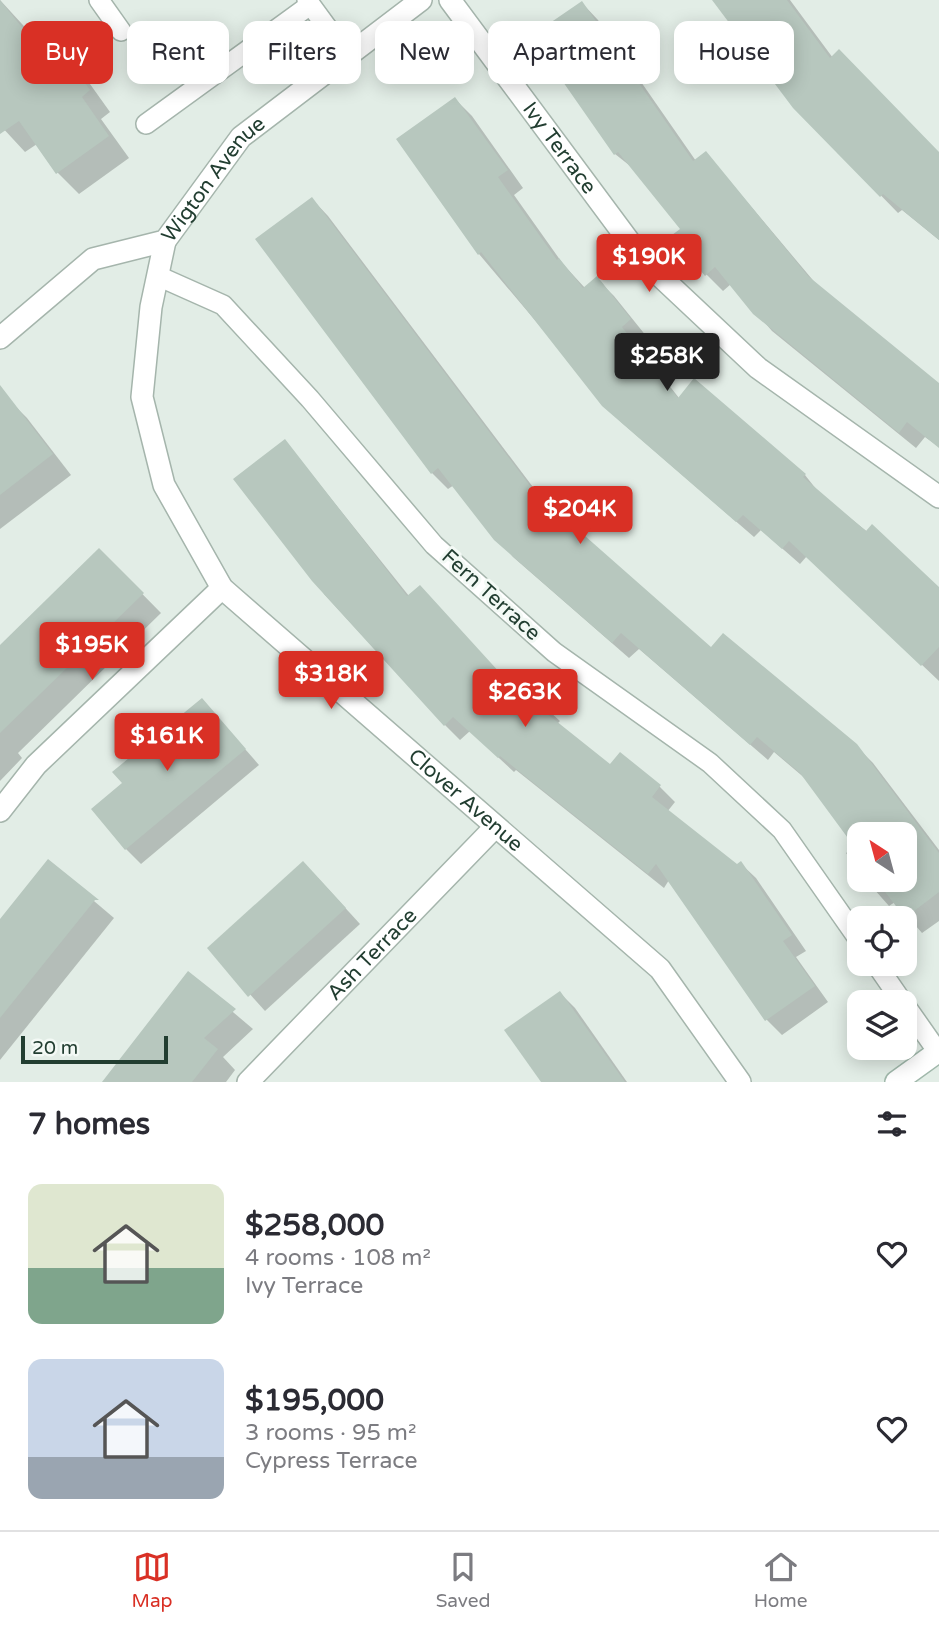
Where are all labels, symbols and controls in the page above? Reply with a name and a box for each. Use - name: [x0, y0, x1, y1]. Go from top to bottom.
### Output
- chip: Buy: [21, 21, 113, 84]
- chip: Rent: [127, 21, 229, 84]
- chip: Filters: [243, 21, 361, 84]
- chip: New: [375, 21, 474, 84]
- chip: Apartment: [488, 21, 660, 84]
- chip: House: [674, 21, 794, 84]
- street label: Ivy Terrace: [517, 97, 602, 199]
- street label: Wigton Avenue: [156, 111, 270, 247]
- pin: $190K: [600, 234, 698, 294]
- text: $190K: [613, 243, 685, 271]
- pin: $258K: [618, 334, 716, 393]
- text: $258K: [631, 342, 703, 370]
- pin: $204K: [531, 486, 629, 546]
- text: $204K: [544, 495, 616, 523]
- street label: Fern Terrace: [436, 544, 546, 646]
- pin: $195K: [43, 622, 141, 682]
- text: $195K: [56, 631, 128, 659]
- pin: $318K: [282, 652, 380, 711]
- text: $318K: [295, 660, 367, 688]
- pin: $263K: [476, 670, 574, 729]
- text: $263K: [489, 678, 561, 706]
- pin: $161K: [118, 714, 216, 773]
- text: $161K: [131, 722, 203, 750]
- street label: Clover Avenue: [403, 743, 528, 857]
- north arrow: [847, 822, 917, 892]
- map controls: [847, 822, 917, 1060]
- street label: Ash Terrace: [322, 903, 422, 1005]
- button: locate: [847, 906, 917, 976]
- button: layers: [847, 990, 917, 1060]
- scale bar: [21, 1033, 168, 1065]
- text: 20 m: [32, 1037, 78, 1059]
- icon: filters: [873, 1105, 911, 1143]
- text: 7 homes: [28, 1106, 150, 1143]
- text: $258,000: [245, 1207, 384, 1244]
- icon: home: [84, 1212, 168, 1296]
- icon: heart: [873, 1235, 911, 1273]
- text: 4 rooms · 108 m²: [245, 1244, 431, 1272]
- text: Ivy Terrace: [245, 1272, 363, 1300]
- text: $195,000: [245, 1382, 384, 1419]
- icon: home: [84, 1387, 168, 1471]
- icon: heart: [873, 1410, 911, 1448]
- text: 3 rooms · 95 m²: [245, 1419, 416, 1447]
- text: Cypress Terrace: [245, 1447, 418, 1475]
- tab: Map: [132, 1548, 173, 1612]
- tab: Saved: [436, 1548, 491, 1612]
- tab: Home: [754, 1548, 807, 1612]

